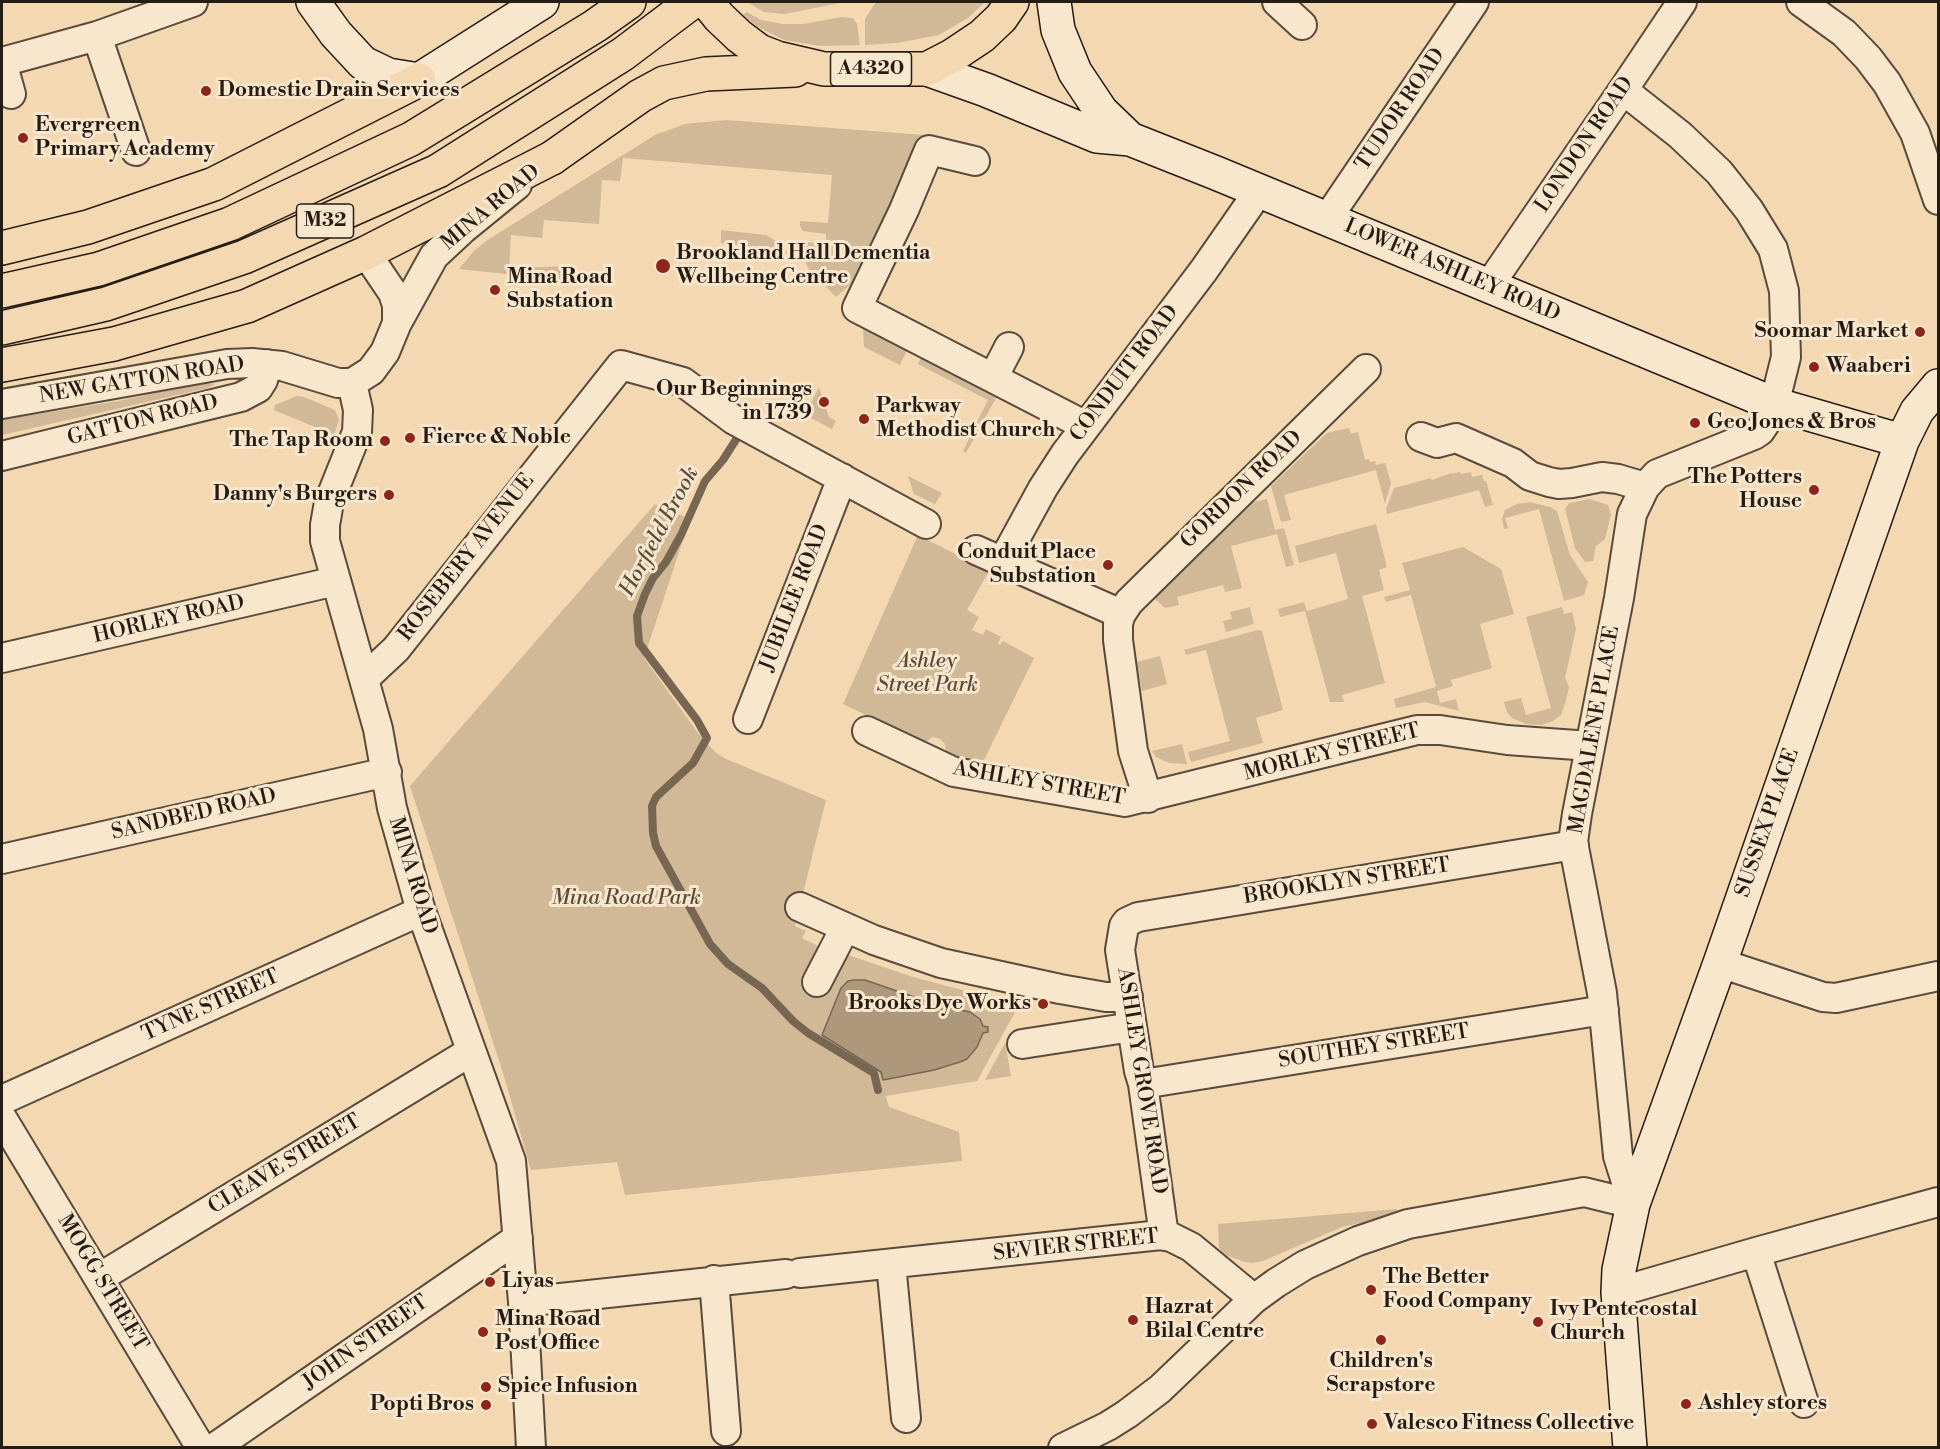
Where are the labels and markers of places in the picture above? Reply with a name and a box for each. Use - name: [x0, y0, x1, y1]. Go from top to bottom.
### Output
- place label: Domestic Drain Services: [218, 78, 460, 104]
- marker: Domestic Drain Services: [199, 84, 213, 98]
- place label: Evergreen Primary Academy: [35, 113, 214, 163]
- marker: Evergreen Primary Academy: [16, 131, 30, 145]
- place label: Brookland Hall Dementia Wellbeing Centre: [676, 241, 930, 291]
- marker: Brookland Hall Dementia Wellbeing Centre: [654, 257, 672, 275]
- place label: Mina Road Substation: [507, 265, 613, 315]
- marker: Mina Road Substation: [488, 283, 502, 297]
- place label: Soomar Market: [1754, 319, 1908, 345]
- marker: Soomar Market: [1913, 325, 1927, 339]
- place label: Waaberi: [1826, 354, 1911, 380]
- marker: Waaberi: [1807, 360, 1821, 374]
- place label: Our Beginnings in 1739: [656, 377, 812, 427]
- place label: Parkway Methodist Church: [876, 394, 1055, 444]
- marker: Our Beginnings in 1739: [817, 395, 831, 409]
- place label: Geo Jones & Bros: [1707, 410, 1876, 436]
- marker: Parkway Methodist Church: [857, 412, 871, 426]
- marker: Geo Jones & Bros: [1688, 416, 1702, 430]
- place label: Fierce & Noble: [422, 425, 571, 451]
- place label: The Tap Room: [230, 428, 373, 454]
- marker: Fierce & Noble: [403, 431, 417, 445]
- marker: The Tap Room: [378, 434, 392, 448]
- place label: The Potters House: [1688, 465, 1802, 515]
- place label: Danny's Burgers: [213, 482, 377, 508]
- marker: The Potters House: [1807, 483, 1821, 497]
- marker: Danny's Burgers: [382, 488, 396, 502]
- place label: Conduit Place Substation: [957, 540, 1096, 590]
- marker: Conduit Place Substation: [1101, 558, 1115, 572]
- place label: Brooks Dye Works: [848, 991, 1031, 1017]
- marker: Brooks Dye Works: [1036, 997, 1050, 1011]
- place label: The Better Food Company: [1383, 1265, 1532, 1315]
- place label: Liyas: [502, 1269, 554, 1295]
- marker: Liyas: [483, 1275, 497, 1289]
- marker: The Better Food Company: [1364, 1283, 1378, 1297]
- place label: Hazrat Bilal Centre: [1145, 1295, 1264, 1345]
- place label: Ivy Pentecostal Church: [1550, 1297, 1697, 1347]
- place label: Mina Road Post Office: [495, 1307, 601, 1357]
- marker: Hazrat Bilal Centre: [1126, 1313, 1140, 1327]
- marker: Ivy Pentecostal Church: [1531, 1315, 1545, 1329]
- marker: Mina Road Post Office: [476, 1325, 490, 1339]
- marker: Children's Scrapstore: [1374, 1333, 1388, 1347]
- place label: Children's Scrapstore: [1327, 1349, 1435, 1399]
- place label: Spice Infusion: [498, 1374, 638, 1400]
- marker: Spice Infusion: [479, 1380, 493, 1394]
- place label: Ashley stores: [1698, 1391, 1827, 1417]
- place label: Popti Bros: [370, 1392, 474, 1418]
- marker: Ashley stores: [1679, 1397, 1693, 1411]
- marker: Popti Bros: [479, 1398, 493, 1412]
- place label: Valesco Fitness Collective: [1384, 1411, 1634, 1437]
- marker: Valesco Fitness Collective: [1365, 1417, 1379, 1431]

